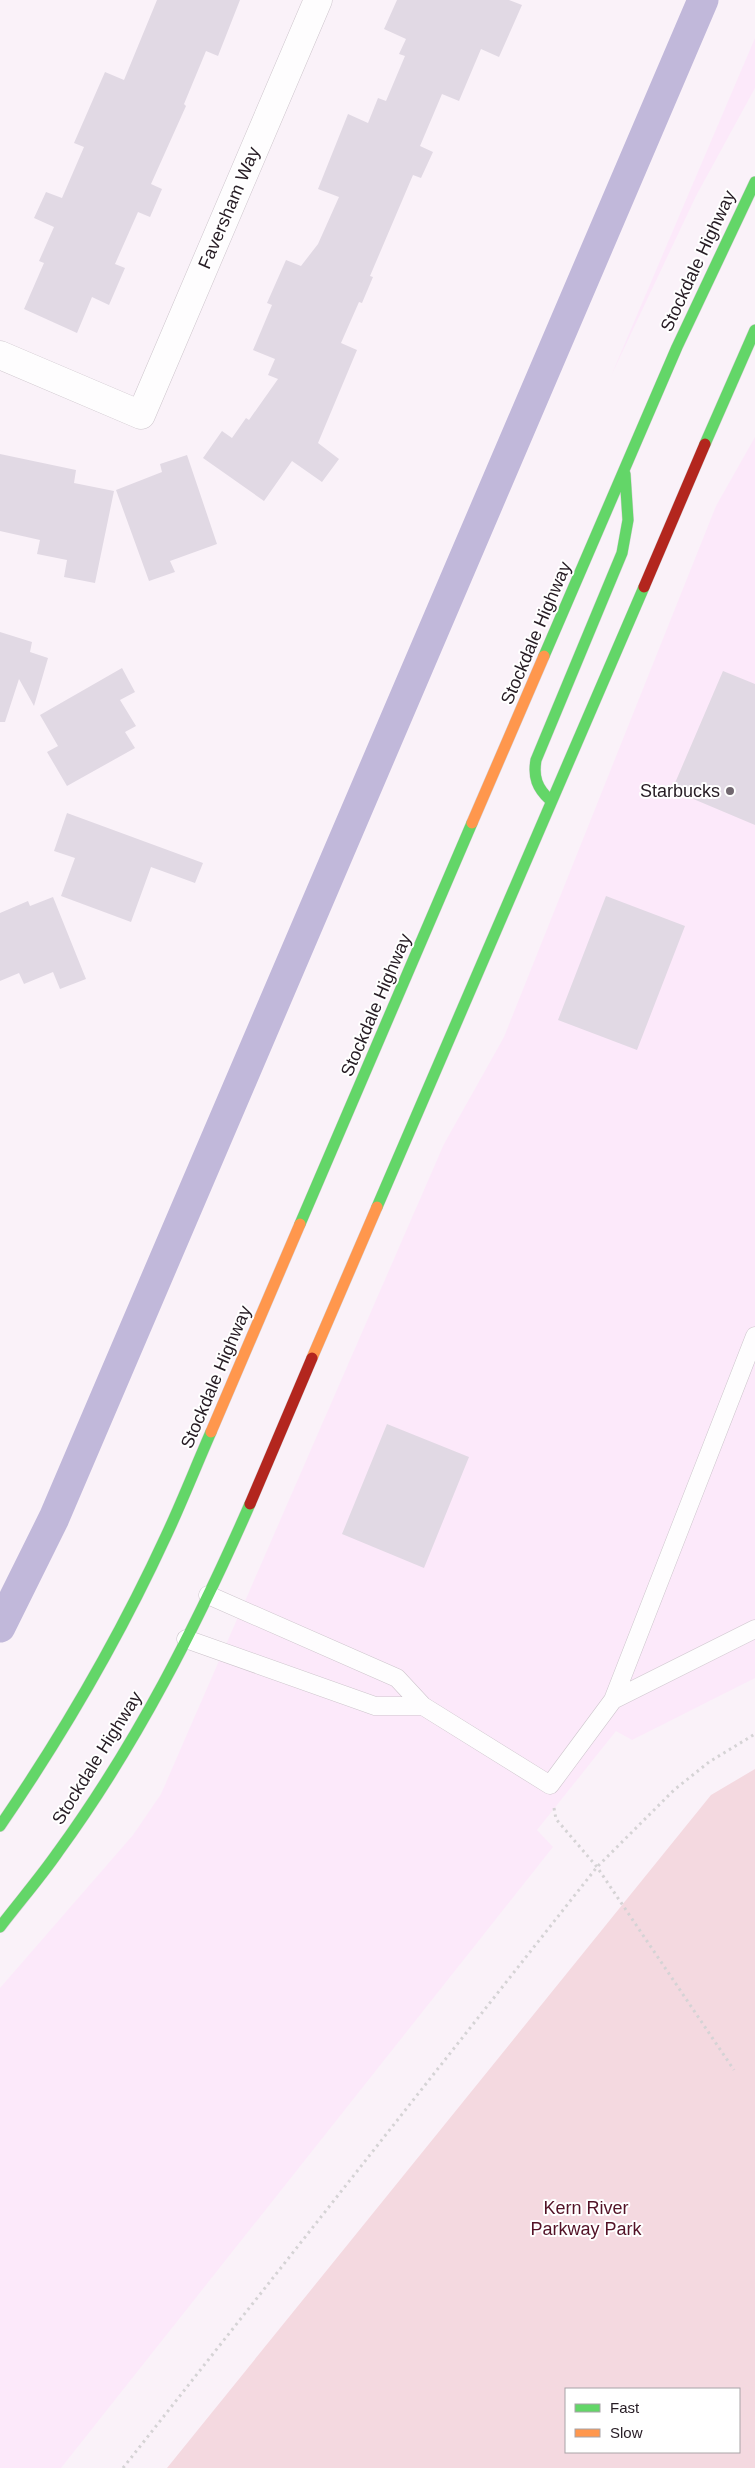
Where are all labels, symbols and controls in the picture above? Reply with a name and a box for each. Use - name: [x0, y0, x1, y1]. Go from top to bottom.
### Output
- street label: Faversham Way: [194, 144, 264, 272]
- street label: Stockdale Highway: [657, 187, 739, 335]
- street label: Stockdale Highway: [497, 559, 575, 707]
- place label: Starbucks: [640, 781, 720, 801]
- marker: Starbucks: [724, 785, 736, 797]
- street label: Stockdale Highway: [337, 931, 415, 1079]
- street label: Stockdale Highway: [177, 1303, 255, 1451]
- street label: Stockdale Highway: [48, 1688, 146, 1828]
- park label: Kern River Parkway Park: [530, 2198, 643, 2239]
- legend: [565, 2388, 740, 2453]
- text: Fast: [610, 2399, 640, 2416]
- text: Slow: [610, 2424, 643, 2441]

